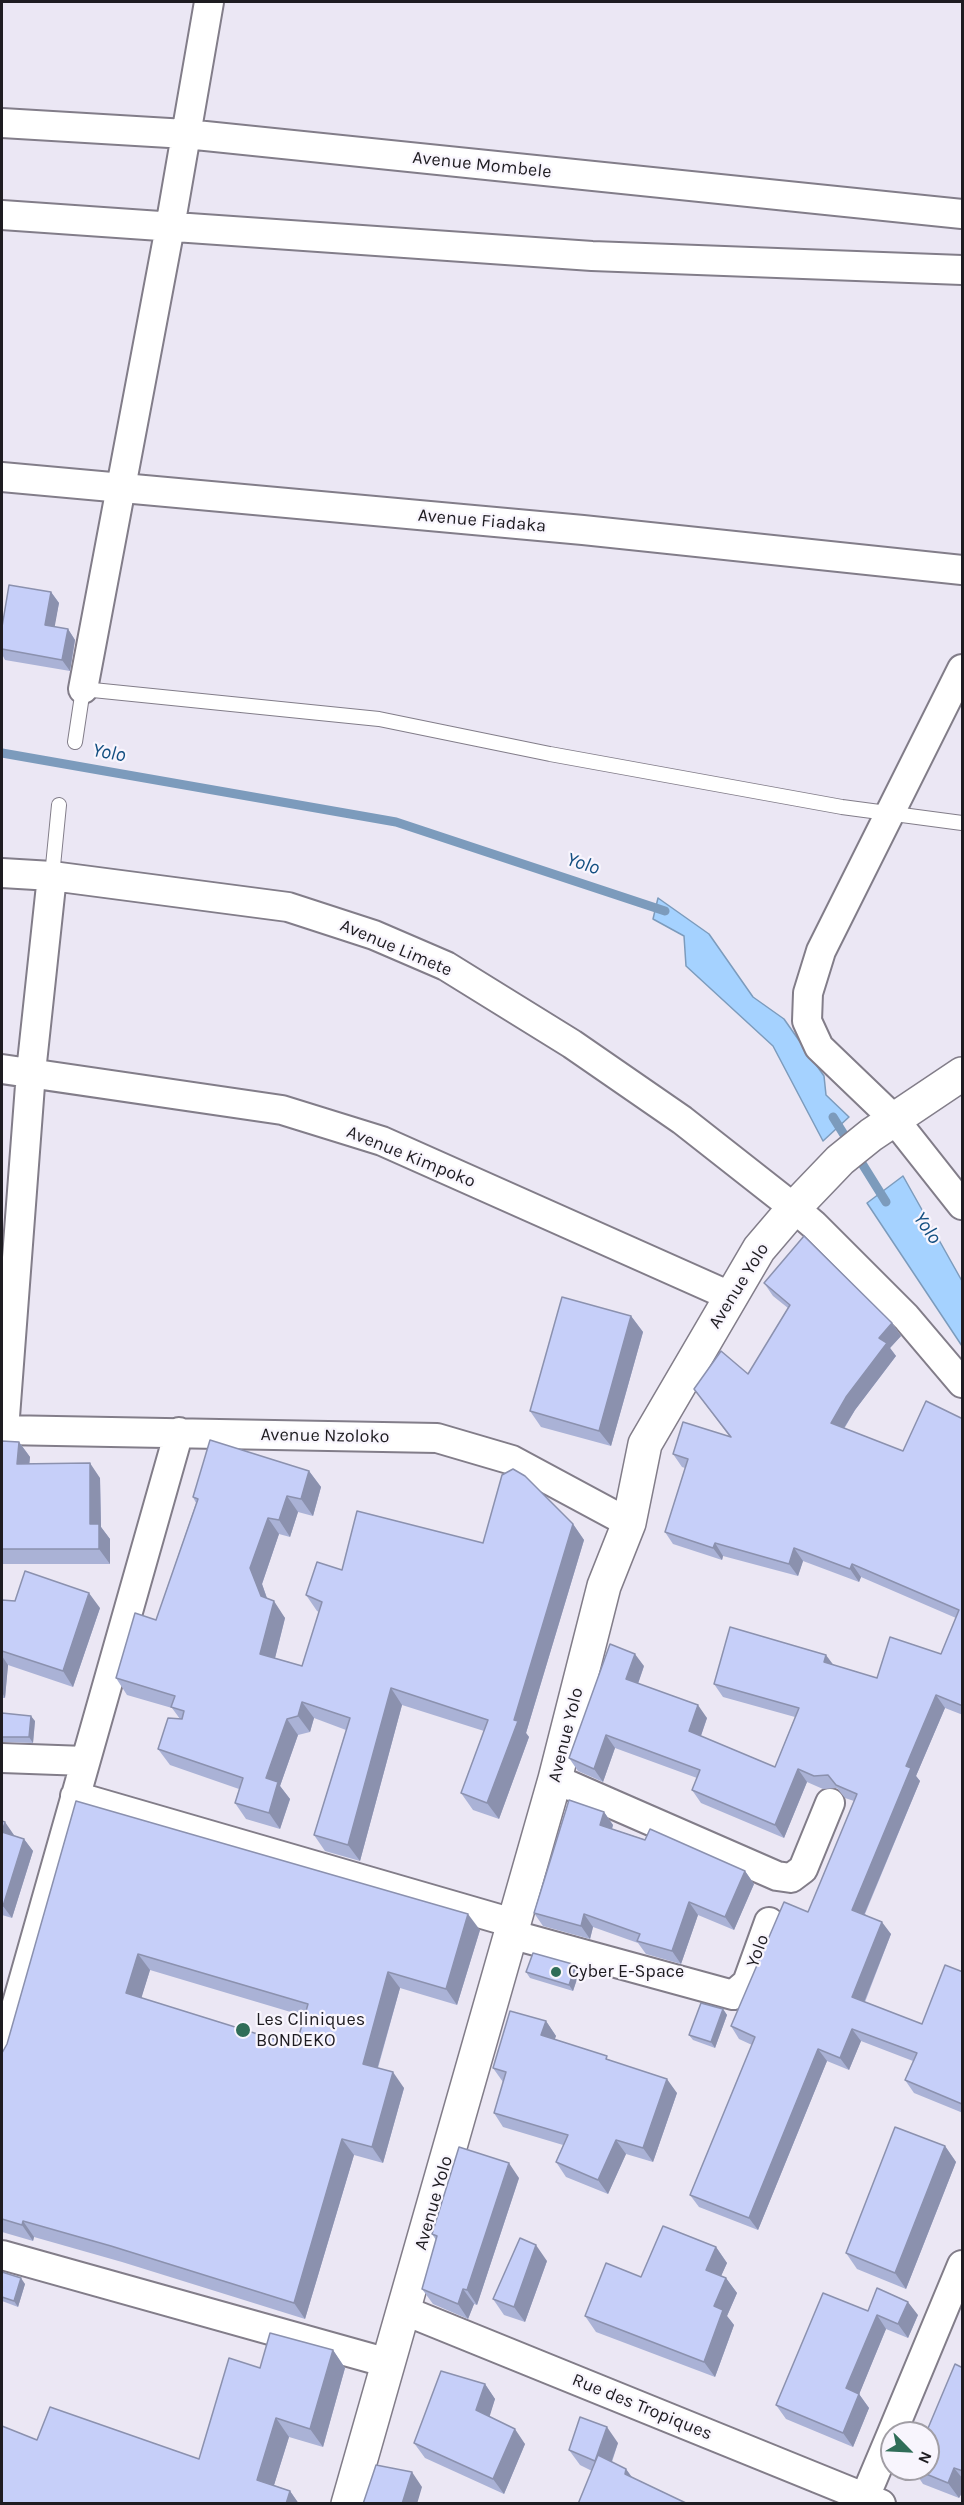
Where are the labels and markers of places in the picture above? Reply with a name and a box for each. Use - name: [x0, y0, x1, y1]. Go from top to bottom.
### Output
- place label: Cyber E-Space: [568, 1961, 684, 1983]
- marker: Cyber E-Space: [549, 1965, 563, 1979]
- place label: Les Cliniques BONDEKO: [256, 2009, 365, 2052]
- marker: Les Cliniques BONDEKO: [234, 2021, 252, 2039]

